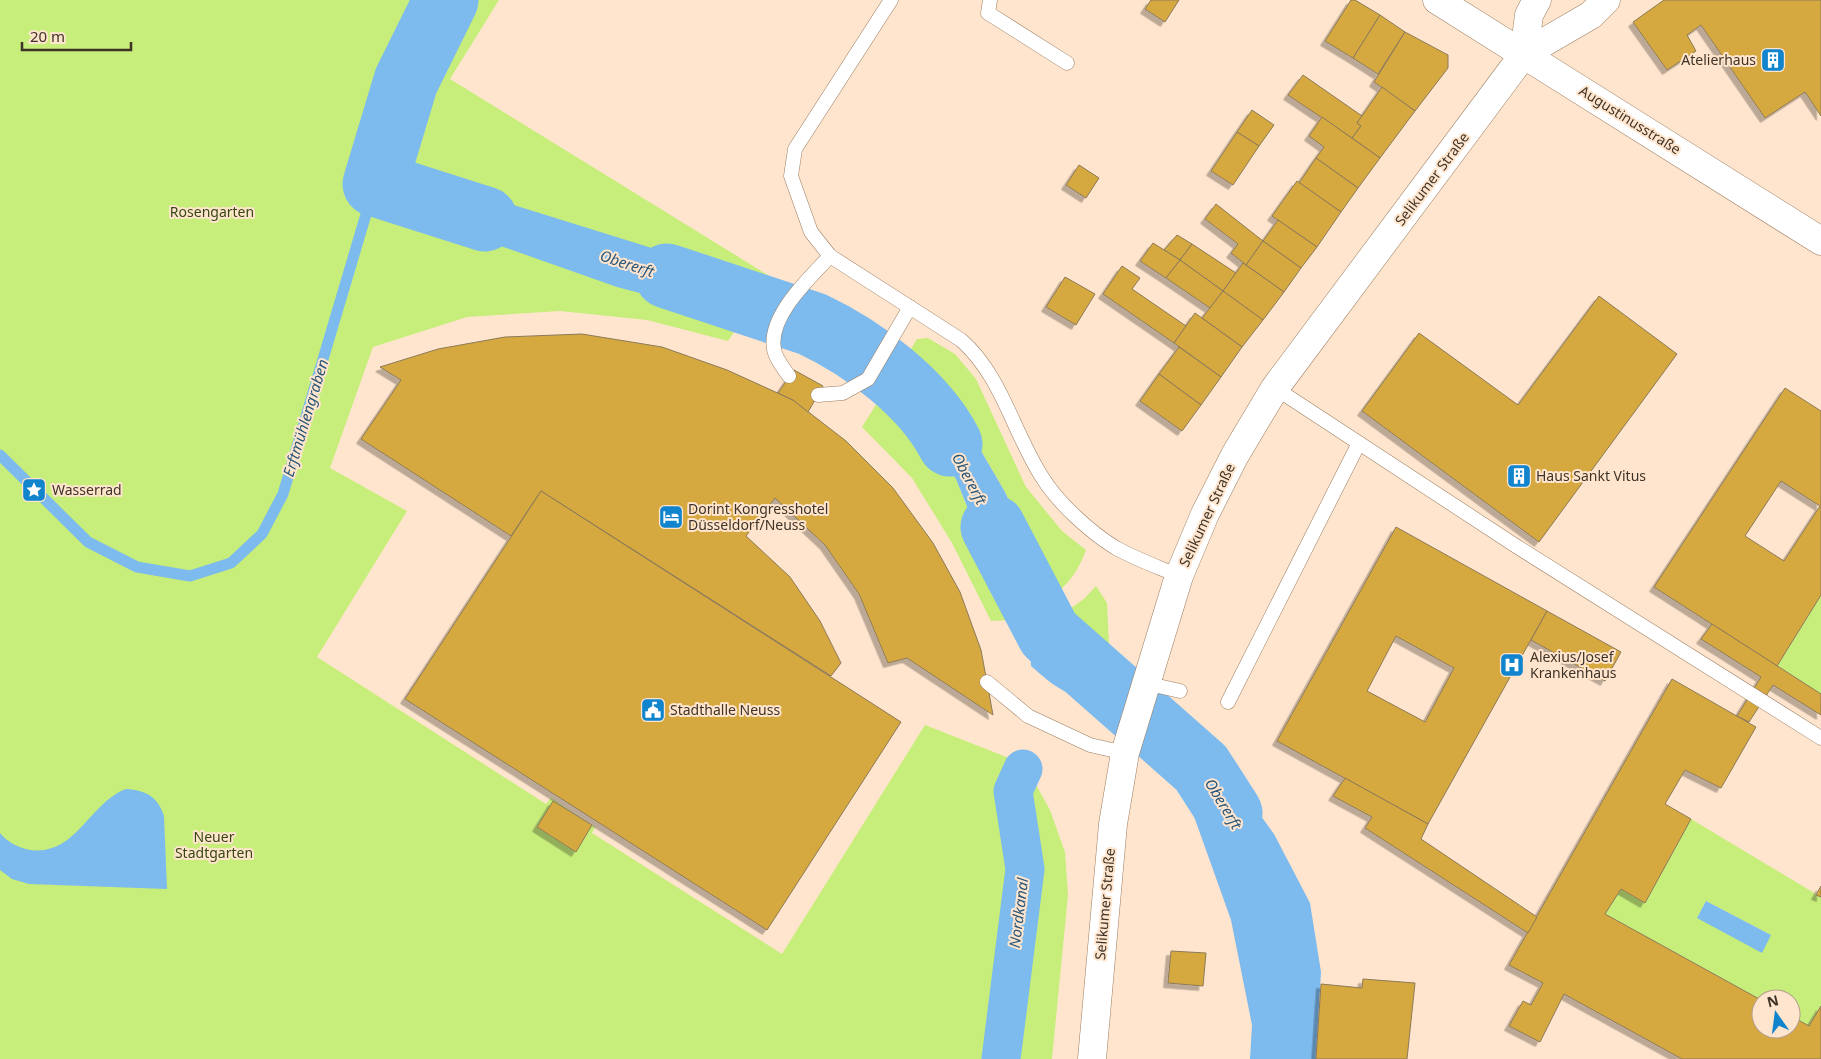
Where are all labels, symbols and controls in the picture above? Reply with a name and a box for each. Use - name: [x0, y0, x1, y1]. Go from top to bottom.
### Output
- scale bar: [22, 20, 131, 52]
- text: 20 m: [30, 26, 65, 46]
- building icon: Atelierhaus: [1760, 47, 1786, 73]
- place label: Atelierhaus: [1681, 50, 1756, 69]
- street label: Augustinusstraße: [1576, 81, 1685, 158]
- street label: Selikumer Straße: [1390, 128, 1473, 229]
- park label: Rosengarten: [170, 202, 254, 221]
- water label: Obererft: [598, 245, 658, 282]
- water label: Erftmühlengraben: [278, 357, 332, 479]
- water label: Obererft: [948, 449, 992, 509]
- street label: Selikumer Straße: [1174, 460, 1239, 570]
- building icon: Haus Sankt Vitus: [1506, 463, 1532, 489]
- place label: Haus Sankt Vitus: [1536, 466, 1646, 485]
- place icon: Wasserrad: [21, 477, 47, 503]
- place label: Wasserrad: [52, 480, 122, 499]
- place label: Dorint Kongresshotel Düsseldorf/Neuss: [688, 499, 828, 534]
- hotel icon: Dorint Kongresshotel Düsseldorf/Neuss: [658, 504, 684, 530]
- place label: Alexius/Josef Krankenhaus: [1530, 647, 1617, 682]
- hospital icon: Alexius/Josef Krankenhaus: [1499, 652, 1525, 678]
- public building icon: Stadthalle Neuss: [640, 697, 666, 723]
- place label: Stadthalle Neuss: [670, 700, 780, 719]
- water label: Obererft: [1201, 774, 1247, 833]
- park label: Neuer Stadtgarten: [175, 827, 253, 862]
- street label: Selikumer Straße: [1090, 847, 1119, 961]
- water label: Nordkanal: [1004, 876, 1032, 949]
- north arrow: [1751, 989, 1801, 1039]
- text: N: [1765, 990, 1781, 1011]

